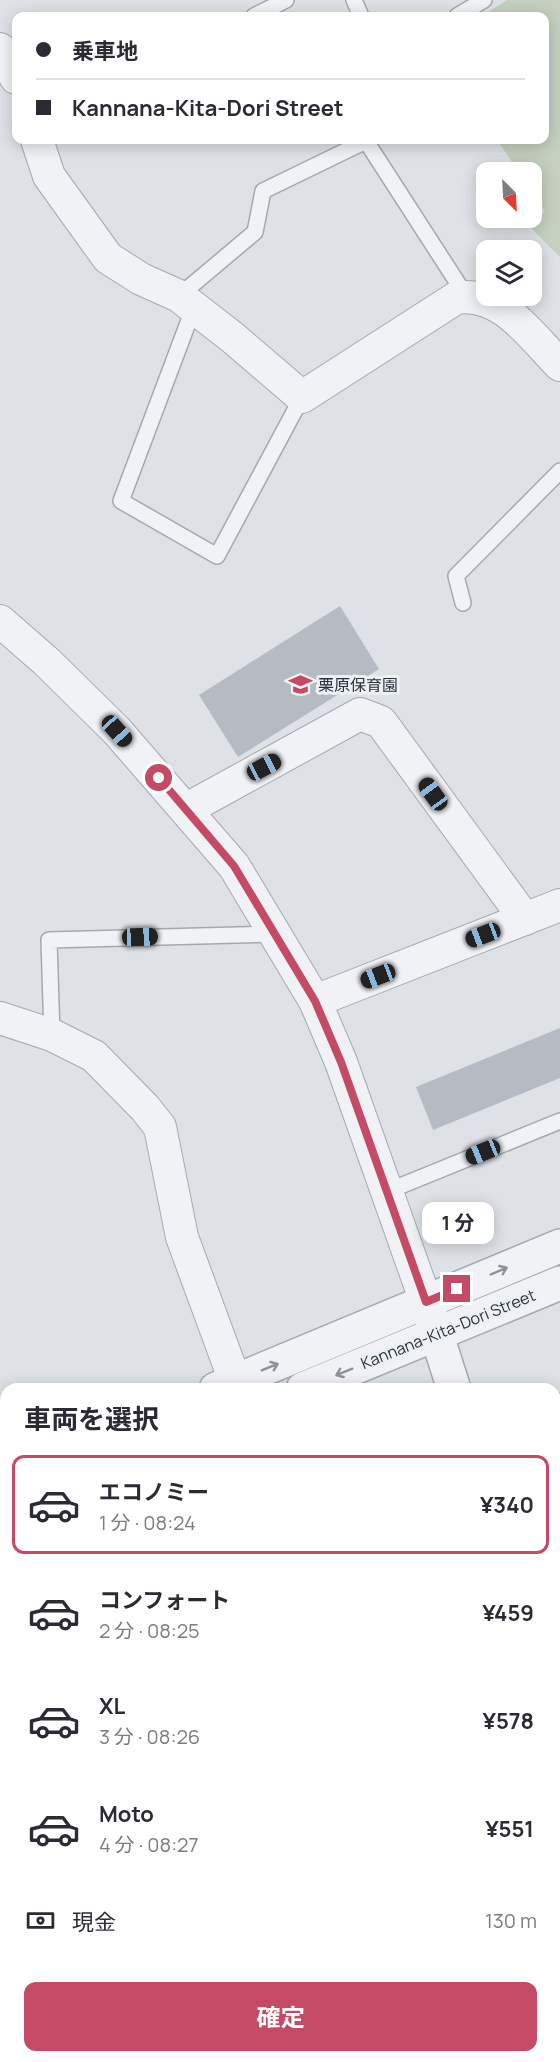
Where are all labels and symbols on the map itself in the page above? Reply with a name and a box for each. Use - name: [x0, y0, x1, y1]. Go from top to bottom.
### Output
- north arrow: [476, 162, 542, 228]
- school or university icon: 栗原保育園: [287, 672, 313, 698]
- place label: 栗原保育園: [318, 674, 398, 696]
- car: [98, 712, 136, 750]
- car: [244, 751, 284, 783]
- route start: [145, 764, 172, 791]
- car: [415, 774, 451, 814]
- car: [463, 920, 503, 950]
- car: [122, 927, 158, 947]
- car: [358, 961, 398, 991]
- car: [463, 1137, 503, 1167]
- callout: 1 分: [421, 1202, 493, 1244]
- one-way arrow: [490, 1265, 508, 1276]
- route end: [443, 1275, 470, 1302]
- street label: Kannana-Kita-Dori Street: [357, 1284, 539, 1374]
- one-way arrow: [260, 1361, 279, 1372]
- one-way arrow: [335, 1367, 354, 1378]

